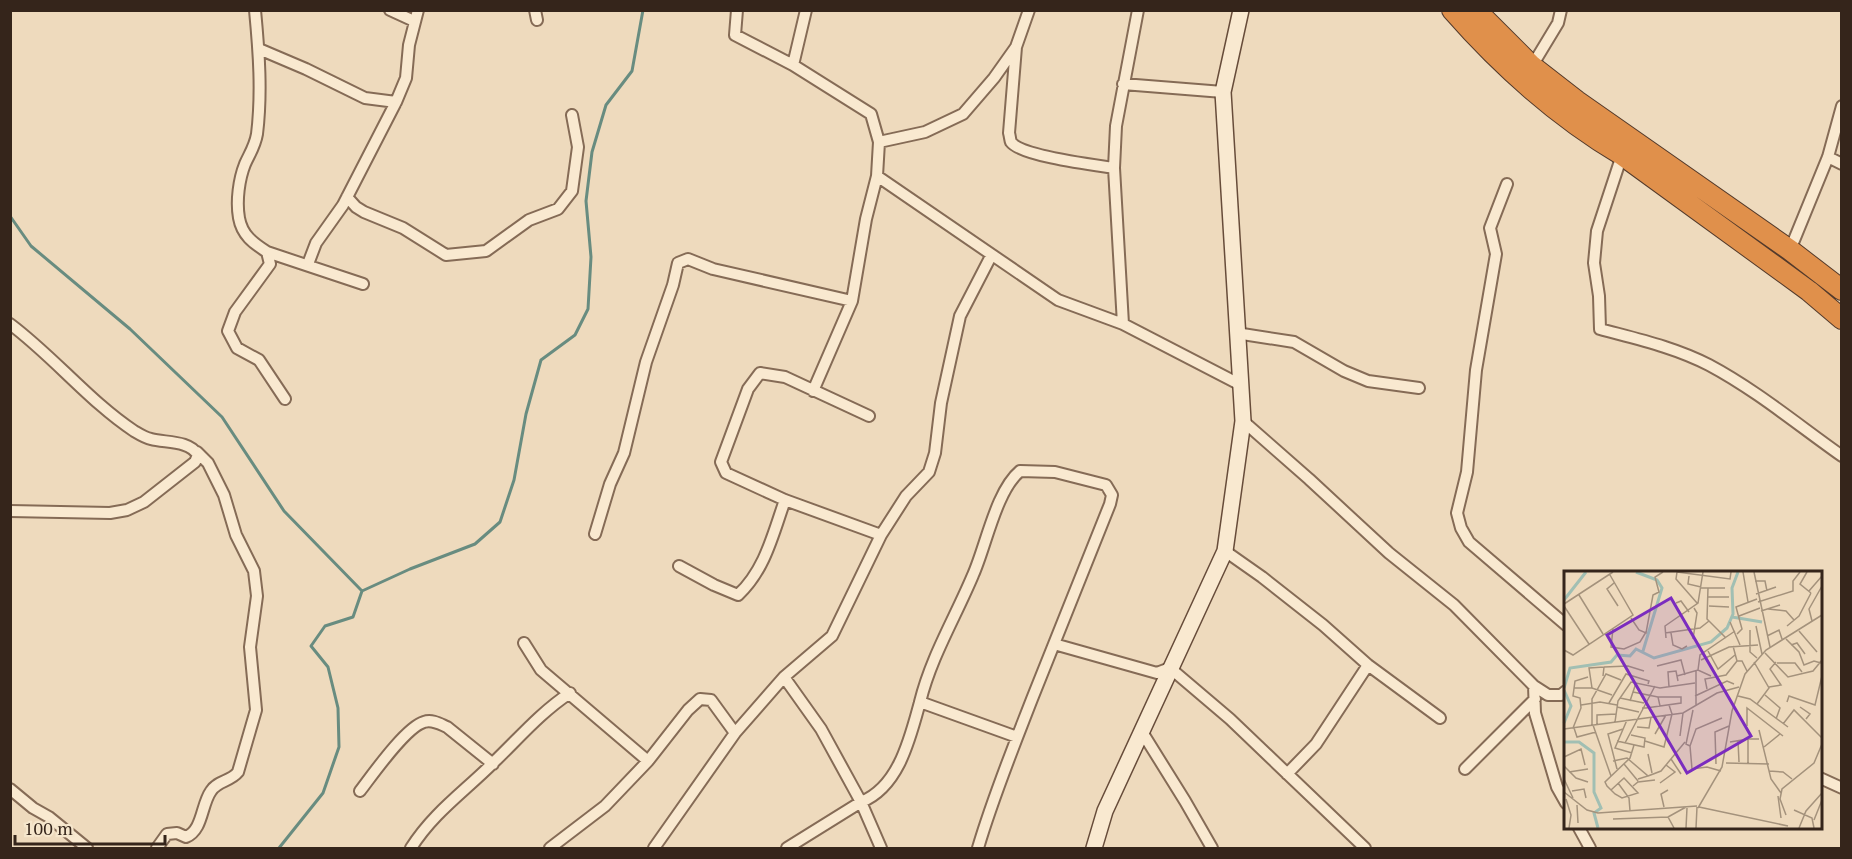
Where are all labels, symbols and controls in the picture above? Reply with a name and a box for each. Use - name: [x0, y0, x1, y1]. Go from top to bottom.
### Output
- inset map: [1564, 571, 1822, 829]
- scale bar: [15, 808, 165, 846]
- text: 100 m: [24, 816, 73, 840]

